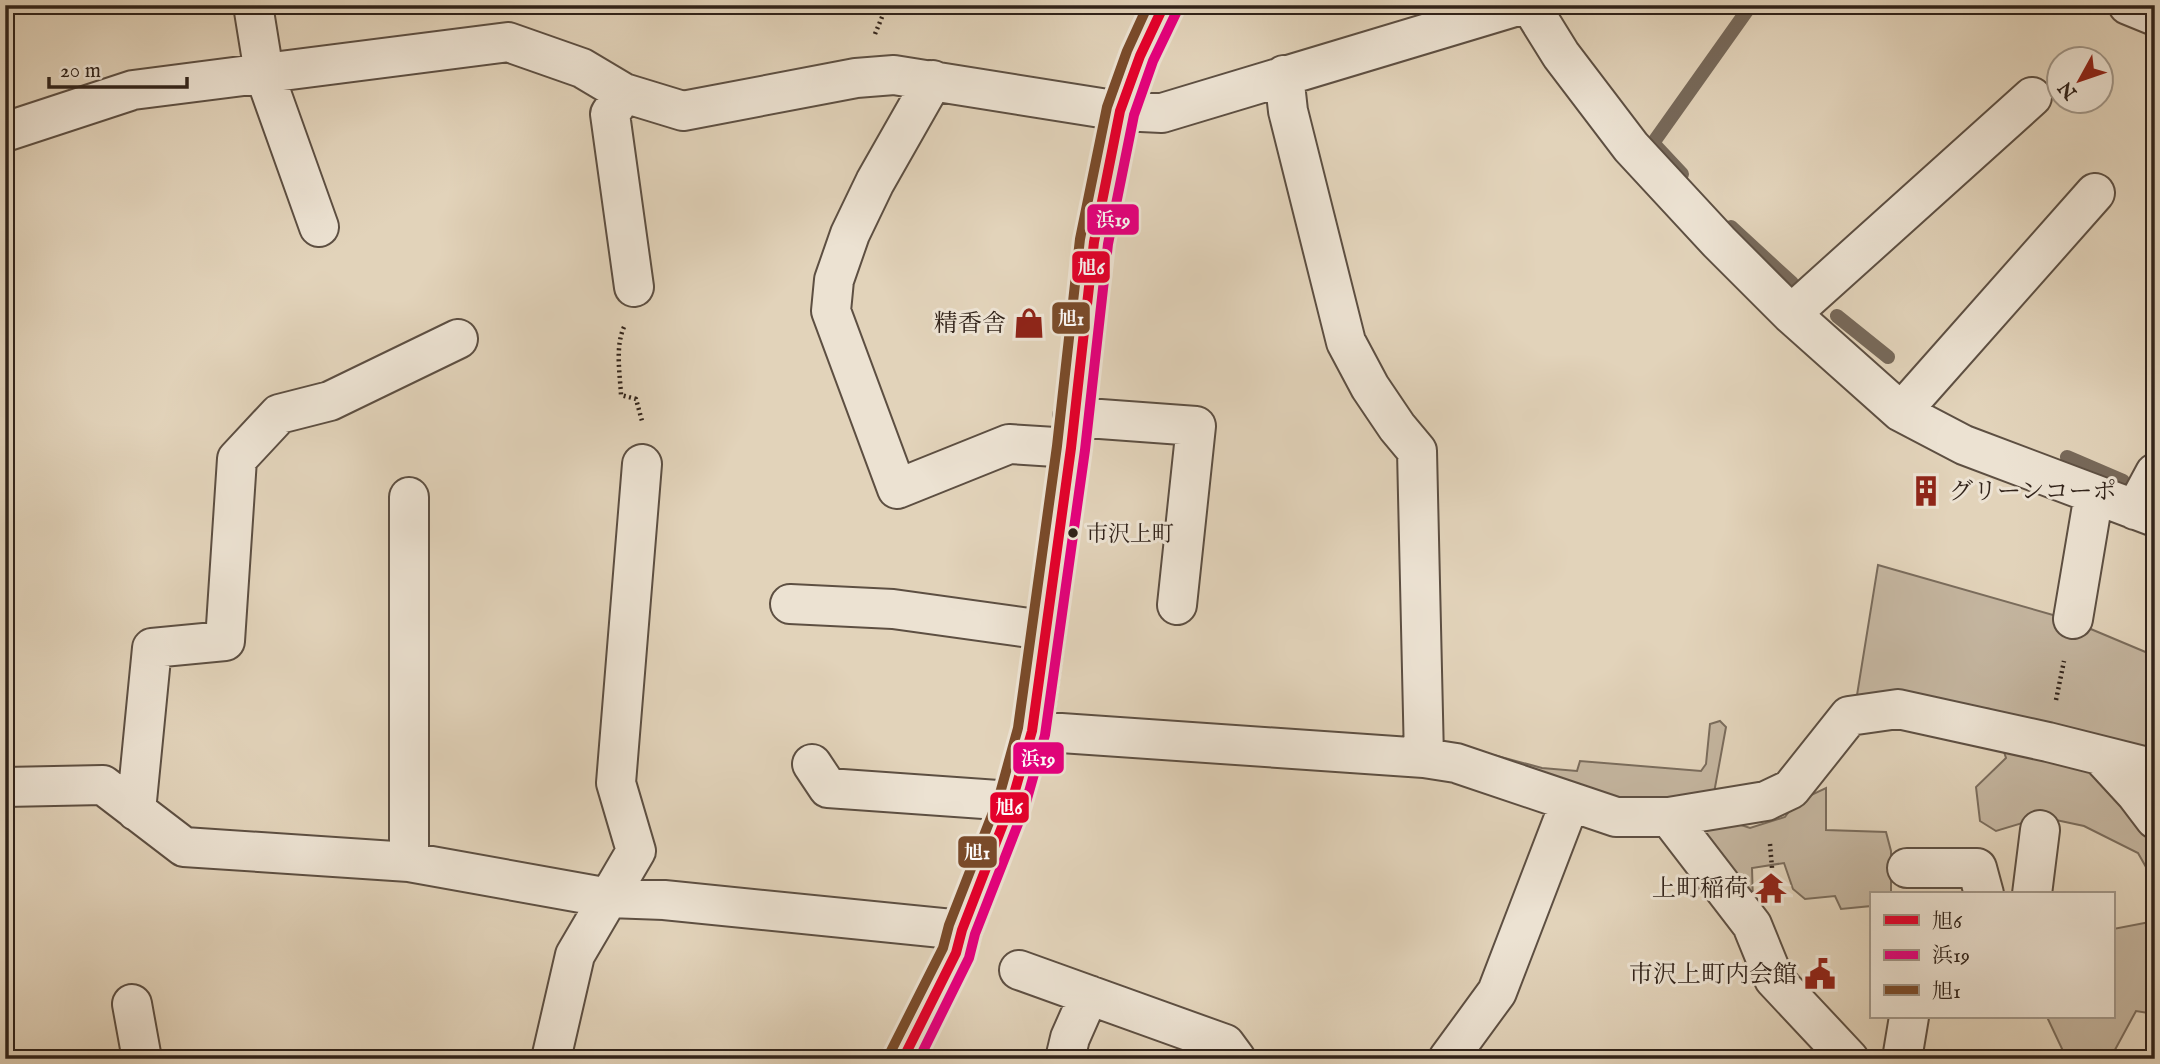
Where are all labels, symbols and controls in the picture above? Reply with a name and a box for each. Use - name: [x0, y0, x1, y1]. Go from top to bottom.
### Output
- scale bar: [49, 46, 187, 90]
- north arrow: [2044, 46, 2114, 116]
- text: 20 m: [60, 58, 101, 85]
- text: N: [2054, 75, 2084, 104]
- line badge: 浜19: [1086, 203, 1140, 236]
- text: 浜19: [1096, 209, 1130, 233]
- line badge: 旭6: [1071, 250, 1111, 284]
- text: 旭6: [1077, 257, 1105, 281]
- line badge: 旭1: [1051, 301, 1091, 335]
- shop icon: 精香舎: [1012, 306, 1046, 340]
- text: 旭1: [1058, 308, 1084, 332]
- place label: 精香舎: [934, 309, 1006, 340]
- building icon: グリーンコーポ: [1909, 474, 1943, 508]
- place label: グリーンコーポ: [1949, 477, 2117, 508]
- place label: 市沢上町: [1086, 521, 1174, 549]
- marker: 市沢上町: [1066, 526, 1080, 540]
- line badge: 浜19: [1012, 741, 1065, 775]
- text: 浜19: [1021, 748, 1055, 772]
- line badge: 旭6: [989, 791, 1030, 824]
- text: 旭6: [995, 797, 1023, 821]
- line badge: 旭1: [957, 835, 998, 869]
- text: 旭1: [964, 842, 990, 866]
- temple icon: 上町稲荷: [1754, 871, 1788, 905]
- place label: 上町稲荷: [1652, 874, 1748, 905]
- legend: [1870, 892, 2114, 1018]
- text: 旭6: [1932, 909, 1963, 936]
- text: 浜19: [1932, 943, 1970, 970]
- public building icon: 市沢上町内会館: [1803, 957, 1837, 991]
- place label: 市沢上町内会館: [1629, 960, 1797, 991]
- text: 旭1: [1932, 979, 1961, 1006]

